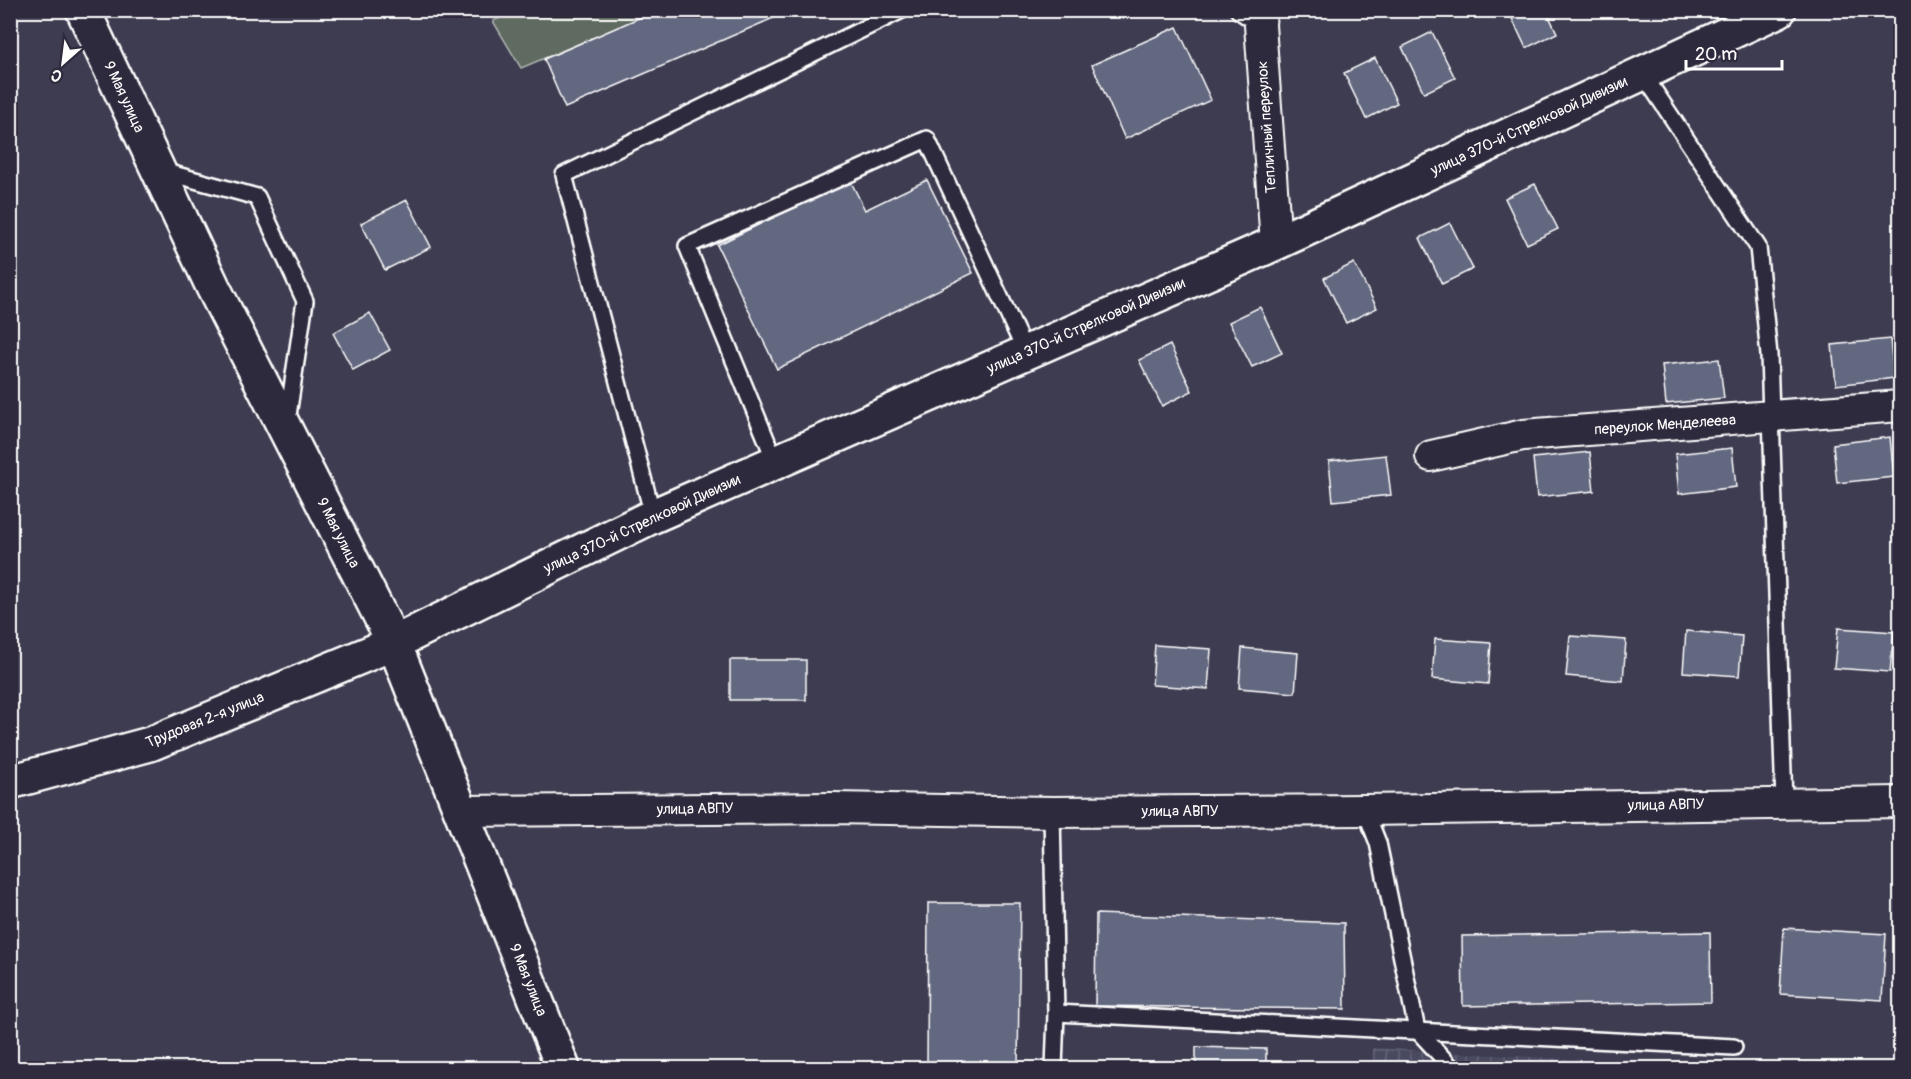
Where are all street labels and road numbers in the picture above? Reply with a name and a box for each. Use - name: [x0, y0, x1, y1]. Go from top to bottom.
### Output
- street label: 9 Мая улица: [99, 58, 149, 136]
- street label: Тепличный переулок: [1253, 60, 1281, 194]
- street label: улица 370-й Стрелковой Дивизии: [1427, 72, 1631, 180]
- street label: улица 370-й Стрелковой Дивизии: [983, 273, 1188, 379]
- street label: переулок Менделеева: [1594, 411, 1736, 439]
- street label: улица 370-й Стрелковой Дивизии: [540, 470, 744, 578]
- street label: 9 Мая улица: [312, 495, 364, 571]
- street label: Трудовая 2-я улица: [143, 688, 267, 752]
- street label: улица АВПУ: [1626, 795, 1705, 815]
- street label: улица АВПУ: [655, 799, 734, 819]
- street label: улица АВПУ: [1141, 802, 1218, 821]
- street label: 9 Мая улица: [505, 941, 551, 1019]

